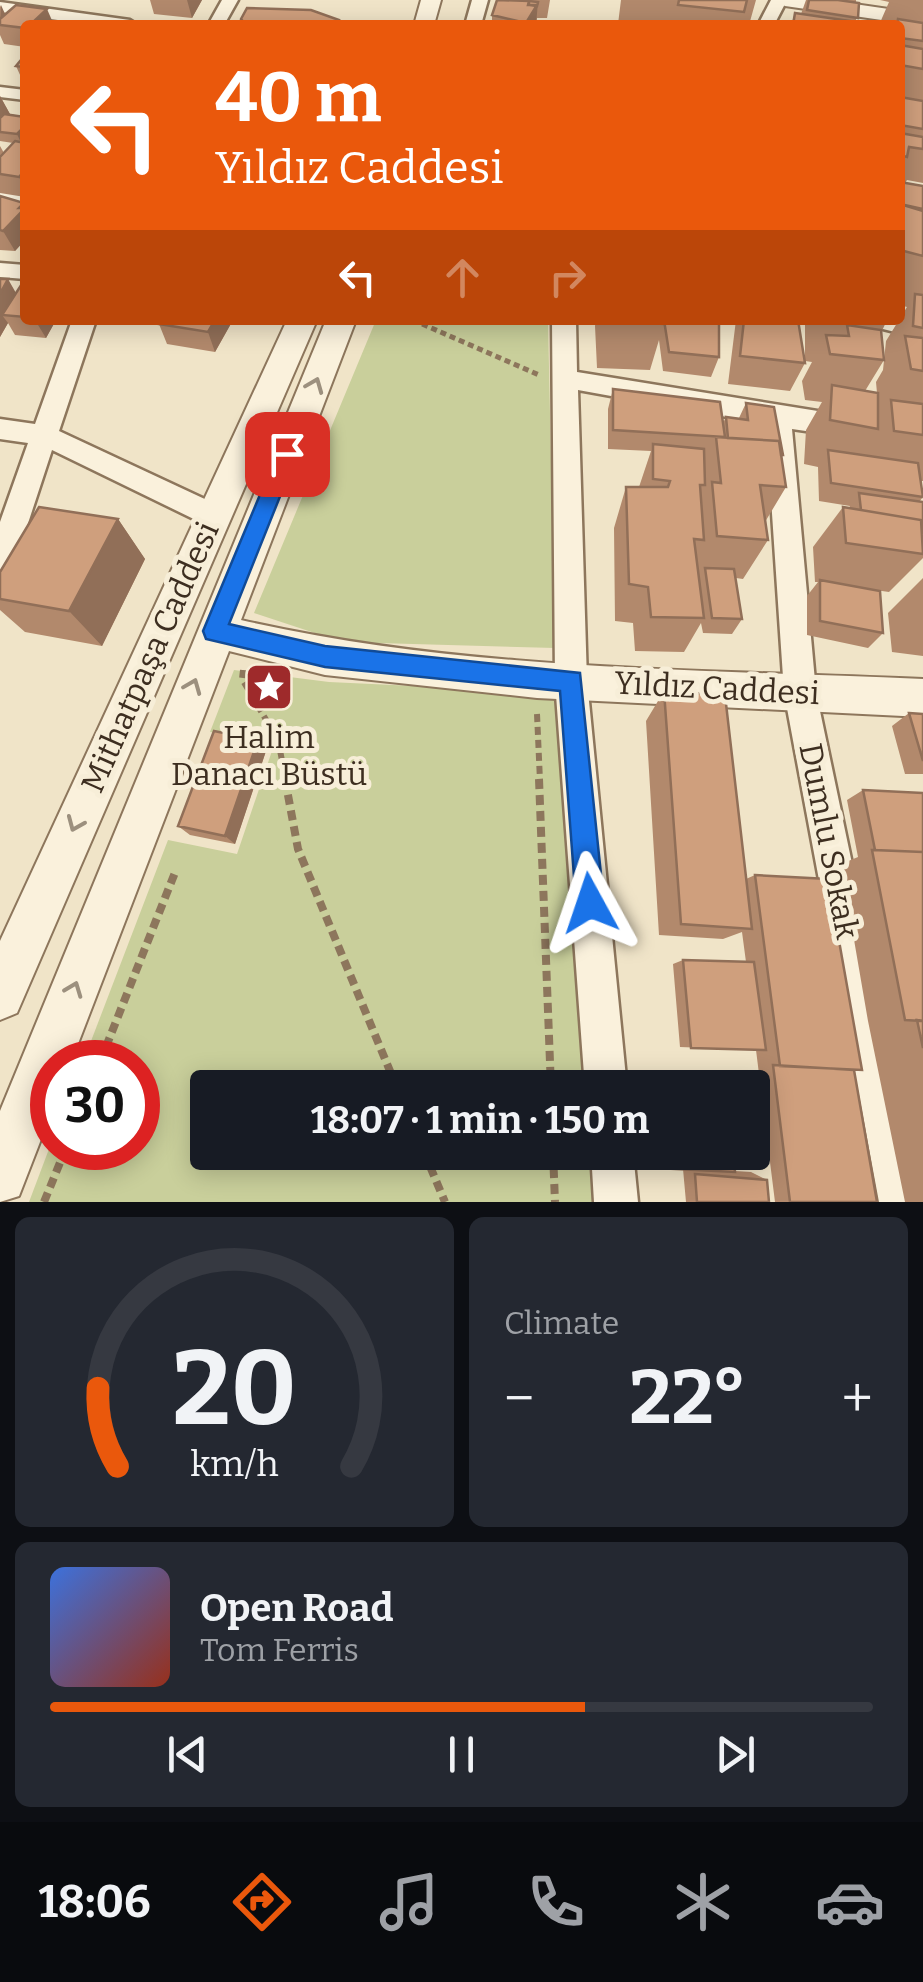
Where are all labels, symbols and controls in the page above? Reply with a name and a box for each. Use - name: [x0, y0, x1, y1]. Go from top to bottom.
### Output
- text: 40 m: [215, 56, 381, 140]
- icon: left: [50, 60, 180, 190]
- text: Yıldız Caddesi: [215, 141, 504, 195]
- icon: left: [330, 250, 385, 305]
- icon: ahead: [435, 250, 490, 305]
- icon: right: [540, 250, 595, 305]
- one-way arrow: [303, 378, 323, 396]
- pin: [245, 412, 330, 497]
- icon: arrive: [260, 427, 315, 482]
- street label: Mithatpaşa Caddesi: [73, 516, 227, 798]
- place icon: Halim Danacı Büstü: [243, 661, 295, 713]
- street label: Yıldız Caddesi: [614, 664, 820, 712]
- one-way arrow: [181, 679, 201, 696]
- place label: Halim Danacı Büstü: [171, 718, 367, 793]
- street label: Dumlu Sokak: [791, 740, 867, 942]
- one-way arrow: [66, 814, 86, 831]
- position arrow: [538, 851, 642, 955]
- one-way arrow: [62, 981, 82, 999]
- speed limit sign: 30: [30, 1040, 160, 1170]
- text: 18:07 · 1 min · 150 m: [311, 1097, 649, 1143]
- text: Climate: [504, 1304, 619, 1342]
- text: 20: [172, 1327, 297, 1452]
- text: 22°: [629, 1353, 747, 1443]
- text: −: [504, 1366, 534, 1432]
- text: +: [842, 1366, 873, 1432]
- text: km/h: [190, 1443, 279, 1485]
- text: Open Road: [200, 1585, 393, 1631]
- text: Tom Ferris: [200, 1631, 359, 1669]
- icon: previous: [160, 1727, 215, 1782]
- icon: pause: [434, 1727, 489, 1782]
- icon: next: [708, 1727, 763, 1782]
- icon: directions: [227, 1867, 297, 1937]
- icon: music: [374, 1867, 444, 1937]
- icon: phone: [521, 1867, 591, 1937]
- icon: climate: [668, 1867, 738, 1937]
- icon: car: [815, 1867, 885, 1937]
- text: 18:06: [38, 1875, 151, 1929]

